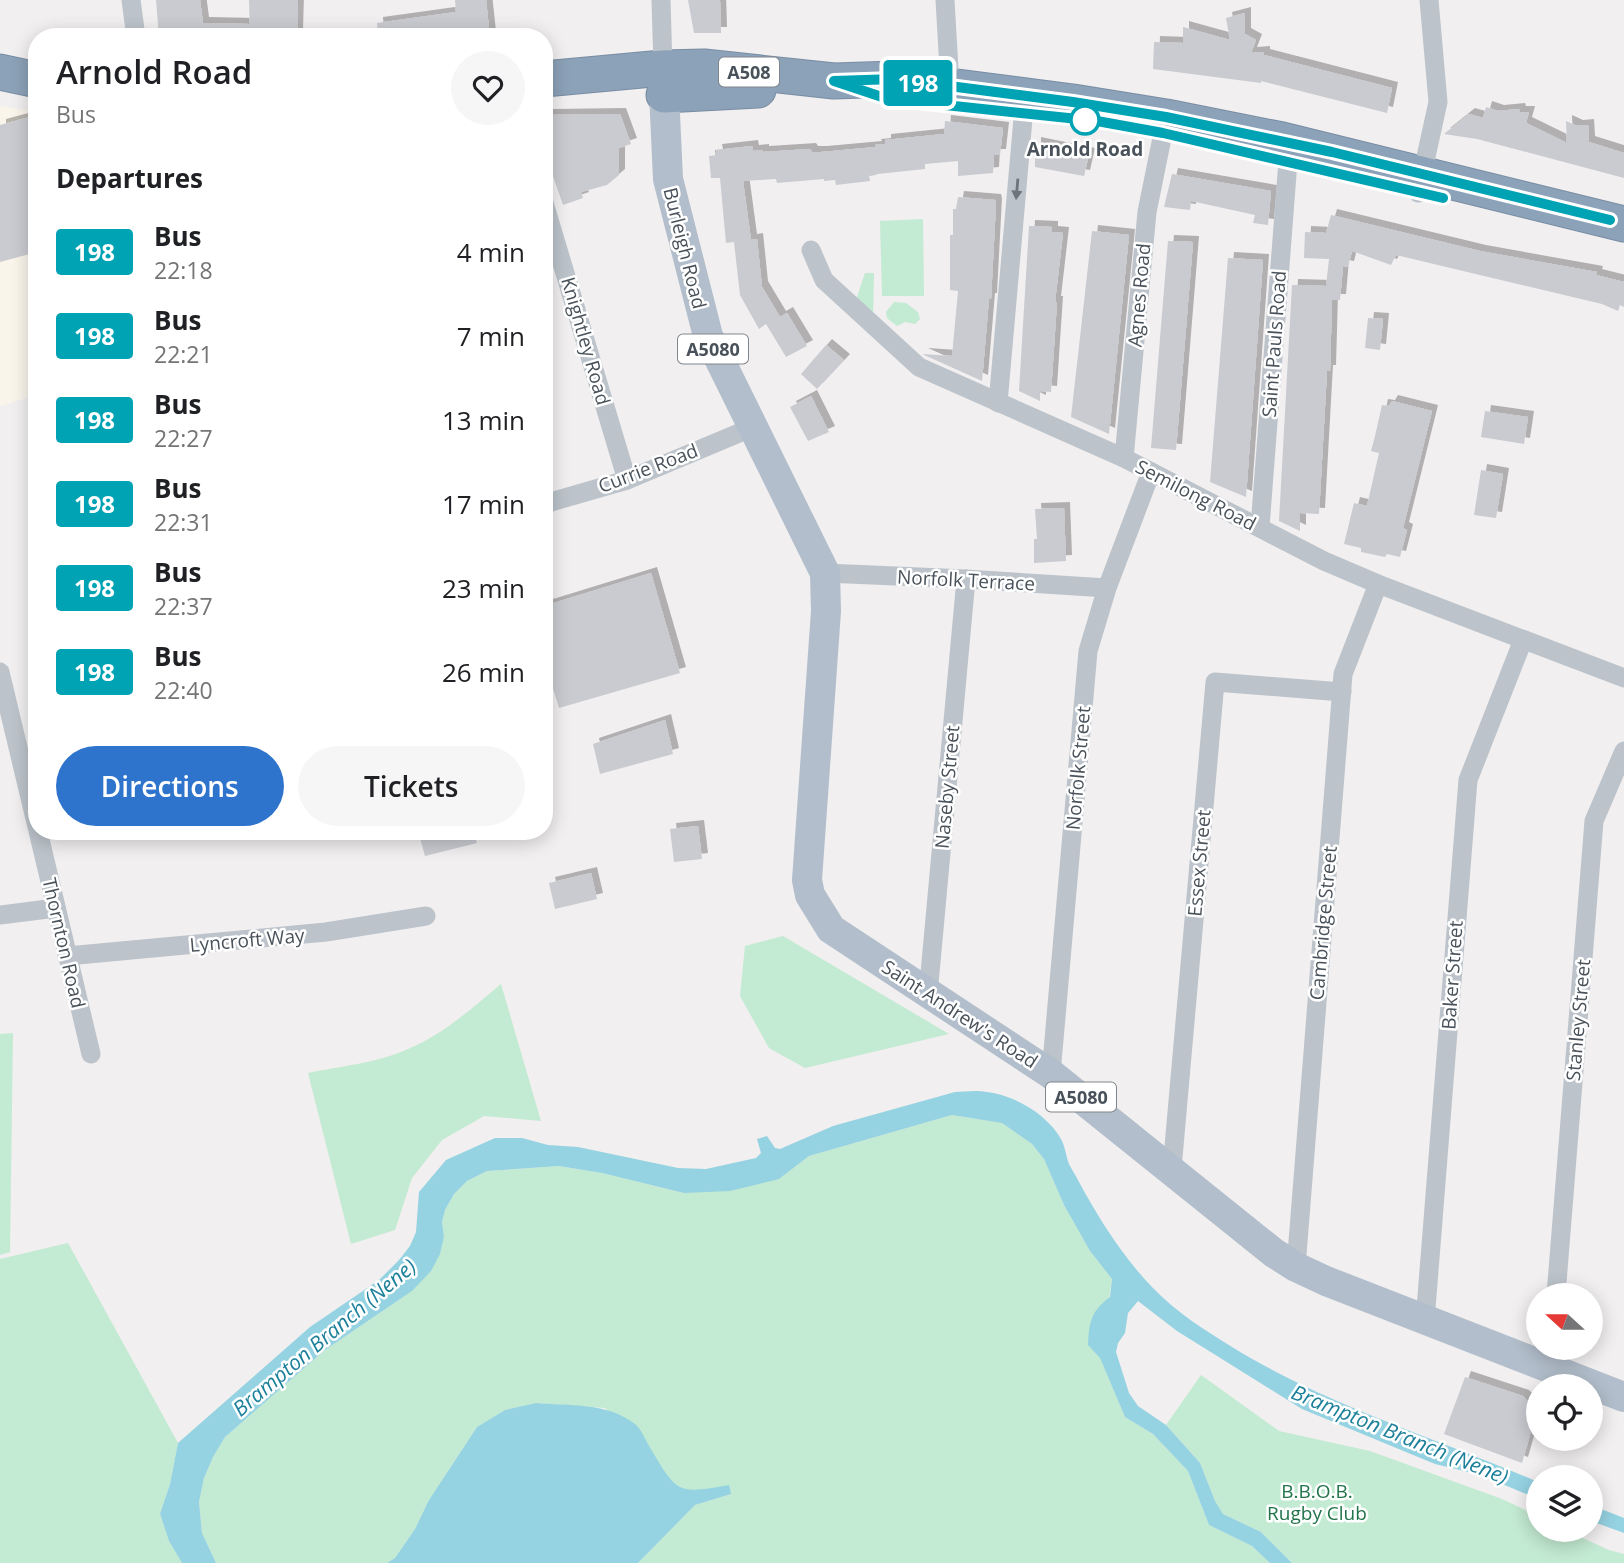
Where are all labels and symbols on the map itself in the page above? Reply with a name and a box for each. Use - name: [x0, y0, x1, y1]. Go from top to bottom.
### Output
- road number: A508: [719, 58, 779, 86]
- line badge: 198: [878, 60, 958, 106]
- marker: Arnold Road: [1070, 105, 1100, 135]
- place label: Arnold Road: [1027, 136, 1143, 162]
- one-way arrow: [1011, 178, 1022, 200]
- street label: Burleigh Road: [657, 185, 713, 311]
- street label: Agnes Road: [1122, 242, 1156, 348]
- street label: Saint Pauls Road: [1256, 270, 1292, 418]
- street label: Knightley Road: [555, 274, 617, 408]
- road number: A5080: [678, 334, 748, 363]
- street label: Currie Road: [594, 437, 702, 499]
- street label: Semilong Road: [1131, 453, 1261, 537]
- street label: Norfolk Terrace: [896, 563, 1036, 597]
- street label: Norfolk Street: [1060, 705, 1096, 831]
- street label: Naseby Street: [929, 724, 965, 850]
- street label: Essex Street: [1181, 808, 1217, 918]
- street label: Cambridge Street: [1303, 844, 1343, 1001]
- street label: Thornton Road: [36, 875, 92, 1011]
- street label: Baker Street: [1435, 919, 1469, 1030]
- street label: Lyncroft Way: [189, 922, 306, 958]
- street label: Saint Andrew's Road: [877, 954, 1043, 1074]
- street label: Stanley Street: [1560, 958, 1596, 1082]
- road number: A5080: [1046, 1082, 1116, 1112]
- water label: Brampton Branch (Nene): [226, 1252, 422, 1422]
- north arrow: [1526, 1283, 1603, 1360]
- water label: Brampton Branch (Nene): [1288, 1378, 1512, 1490]
- park label: B.B.O.B. Rugby Club: [1267, 1478, 1367, 1526]

